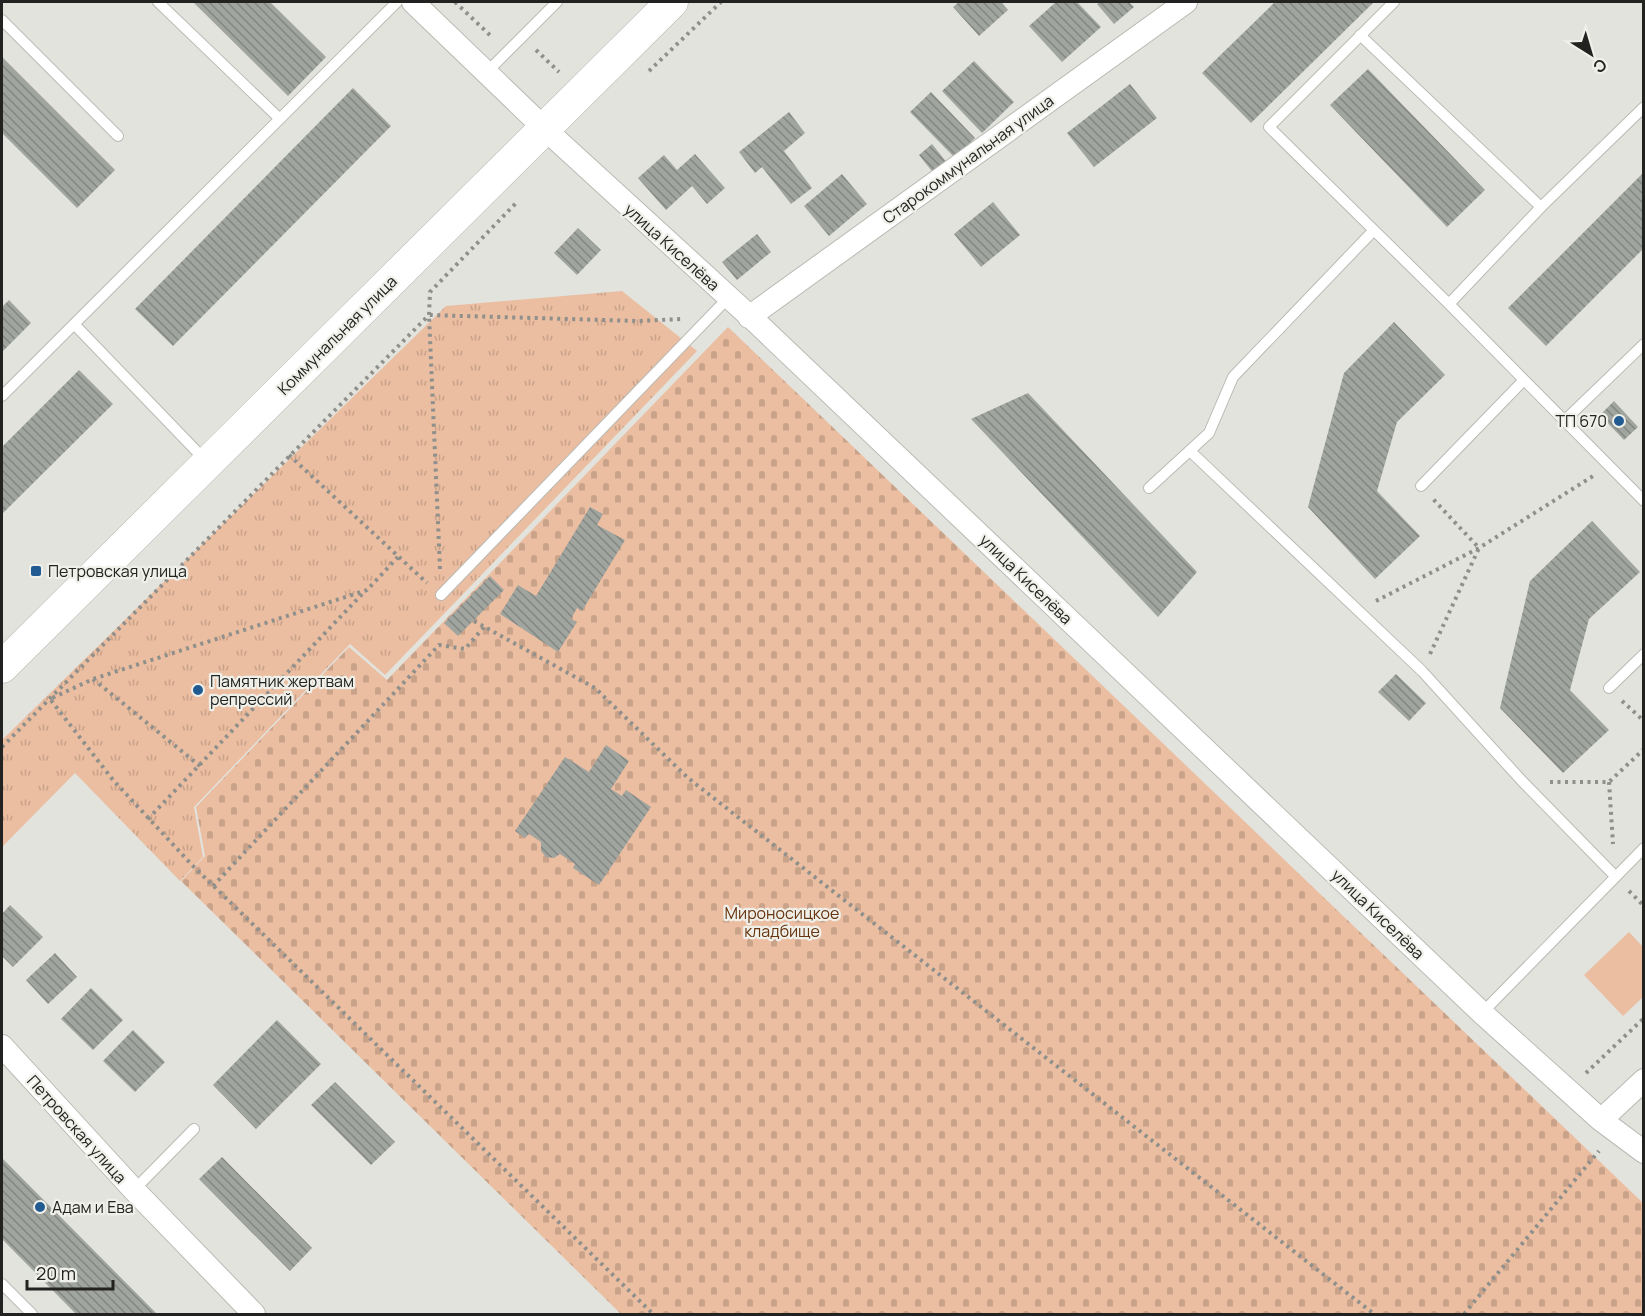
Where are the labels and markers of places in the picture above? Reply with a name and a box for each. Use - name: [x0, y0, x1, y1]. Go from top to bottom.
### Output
- place label: ТП 670: [1555, 410, 1607, 432]
- marker: ТП 670: [1612, 414, 1626, 428]
- place label: Петровская улица: [48, 560, 187, 582]
- marker: Петровская улица: [29, 564, 43, 578]
- place label: Памятник жертвам репрессий: [210, 670, 354, 710]
- marker: Памятник жертвам репрессий: [191, 683, 205, 697]
- place label: Адам и Ева: [52, 1196, 134, 1218]
- marker: Адам и Ева: [33, 1200, 47, 1214]

